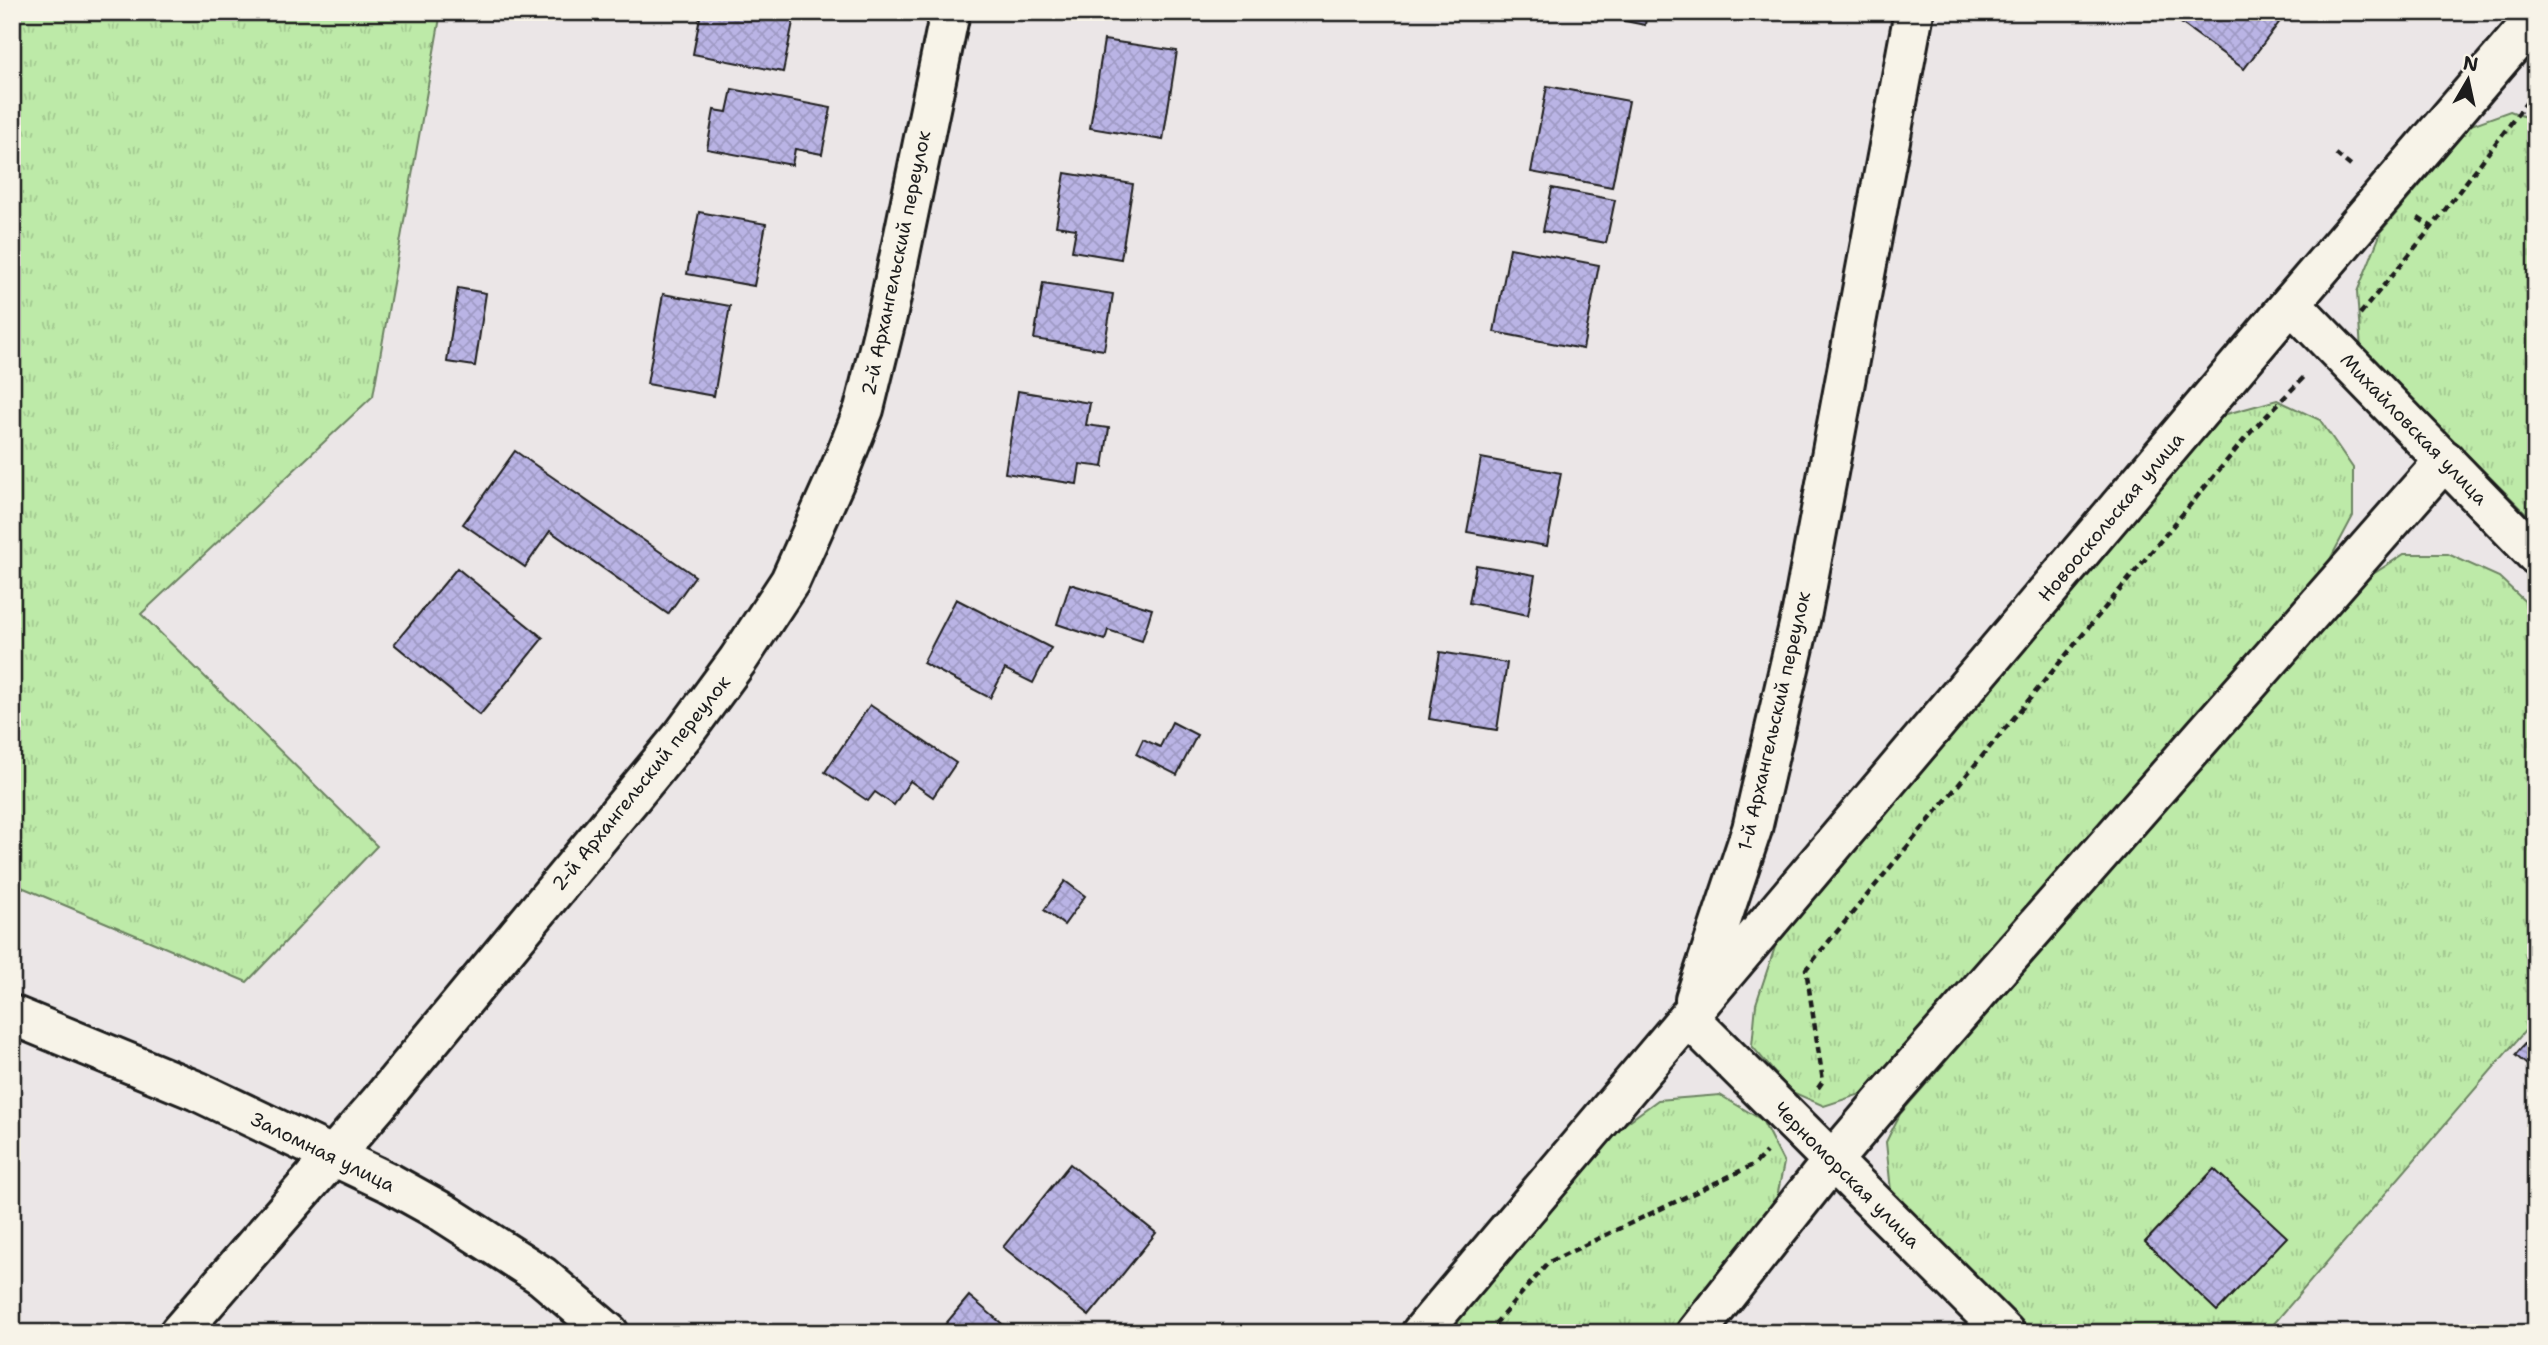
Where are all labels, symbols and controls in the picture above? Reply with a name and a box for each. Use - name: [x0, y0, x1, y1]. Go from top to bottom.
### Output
- north arrow: [2432, 46, 2502, 116]
- text: N: [2461, 50, 2480, 77]
- street label: 2-й Архангельский переулок: [856, 128, 936, 398]
- street label: Михайловская улица: [2335, 348, 2493, 510]
- street label: Новооскольская улица: [2033, 427, 2189, 607]
- street label: 1-й Архангельский переулок: [1732, 589, 1816, 853]
- street label: 2-й Архангельский переулок: [546, 670, 736, 896]
- street label: Черноморская улица: [1768, 1096, 1926, 1254]
- street label: Заломная улица: [247, 1106, 399, 1198]

